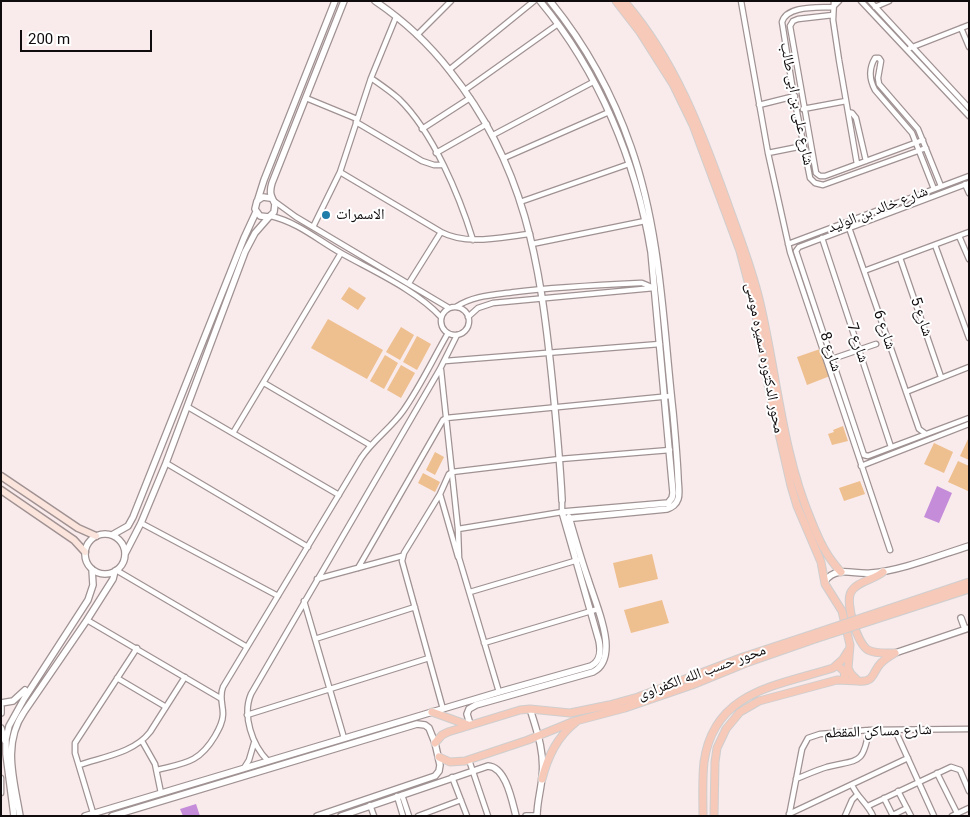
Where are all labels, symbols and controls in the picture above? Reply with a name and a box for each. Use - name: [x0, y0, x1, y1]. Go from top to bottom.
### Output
- scale bar: [22, 20, 155, 52]
- text: 200 m: [28, 30, 70, 48]
- street label: شارع على بن ابى طالب: [775, 41, 817, 167]
- street label: شارع خالد بن الوليد: [825, 183, 931, 237]
- place label: الاسمرات: [336, 206, 385, 224]
- marker: الاسمرات: [320, 209, 332, 221]
- street label: محور الدكتوره سميره موسى: [741, 281, 787, 435]
- street label: شارع 5: [906, 295, 936, 339]
- street label: شارع 6: [869, 308, 899, 352]
- street label: شارع 7: [842, 321, 872, 365]
- street label: شارع 8: [815, 330, 845, 374]
- street label: محور حسب الله الكفراوى: [635, 641, 769, 705]
- street label: شارع مساكن المقطم: [824, 721, 932, 743]

